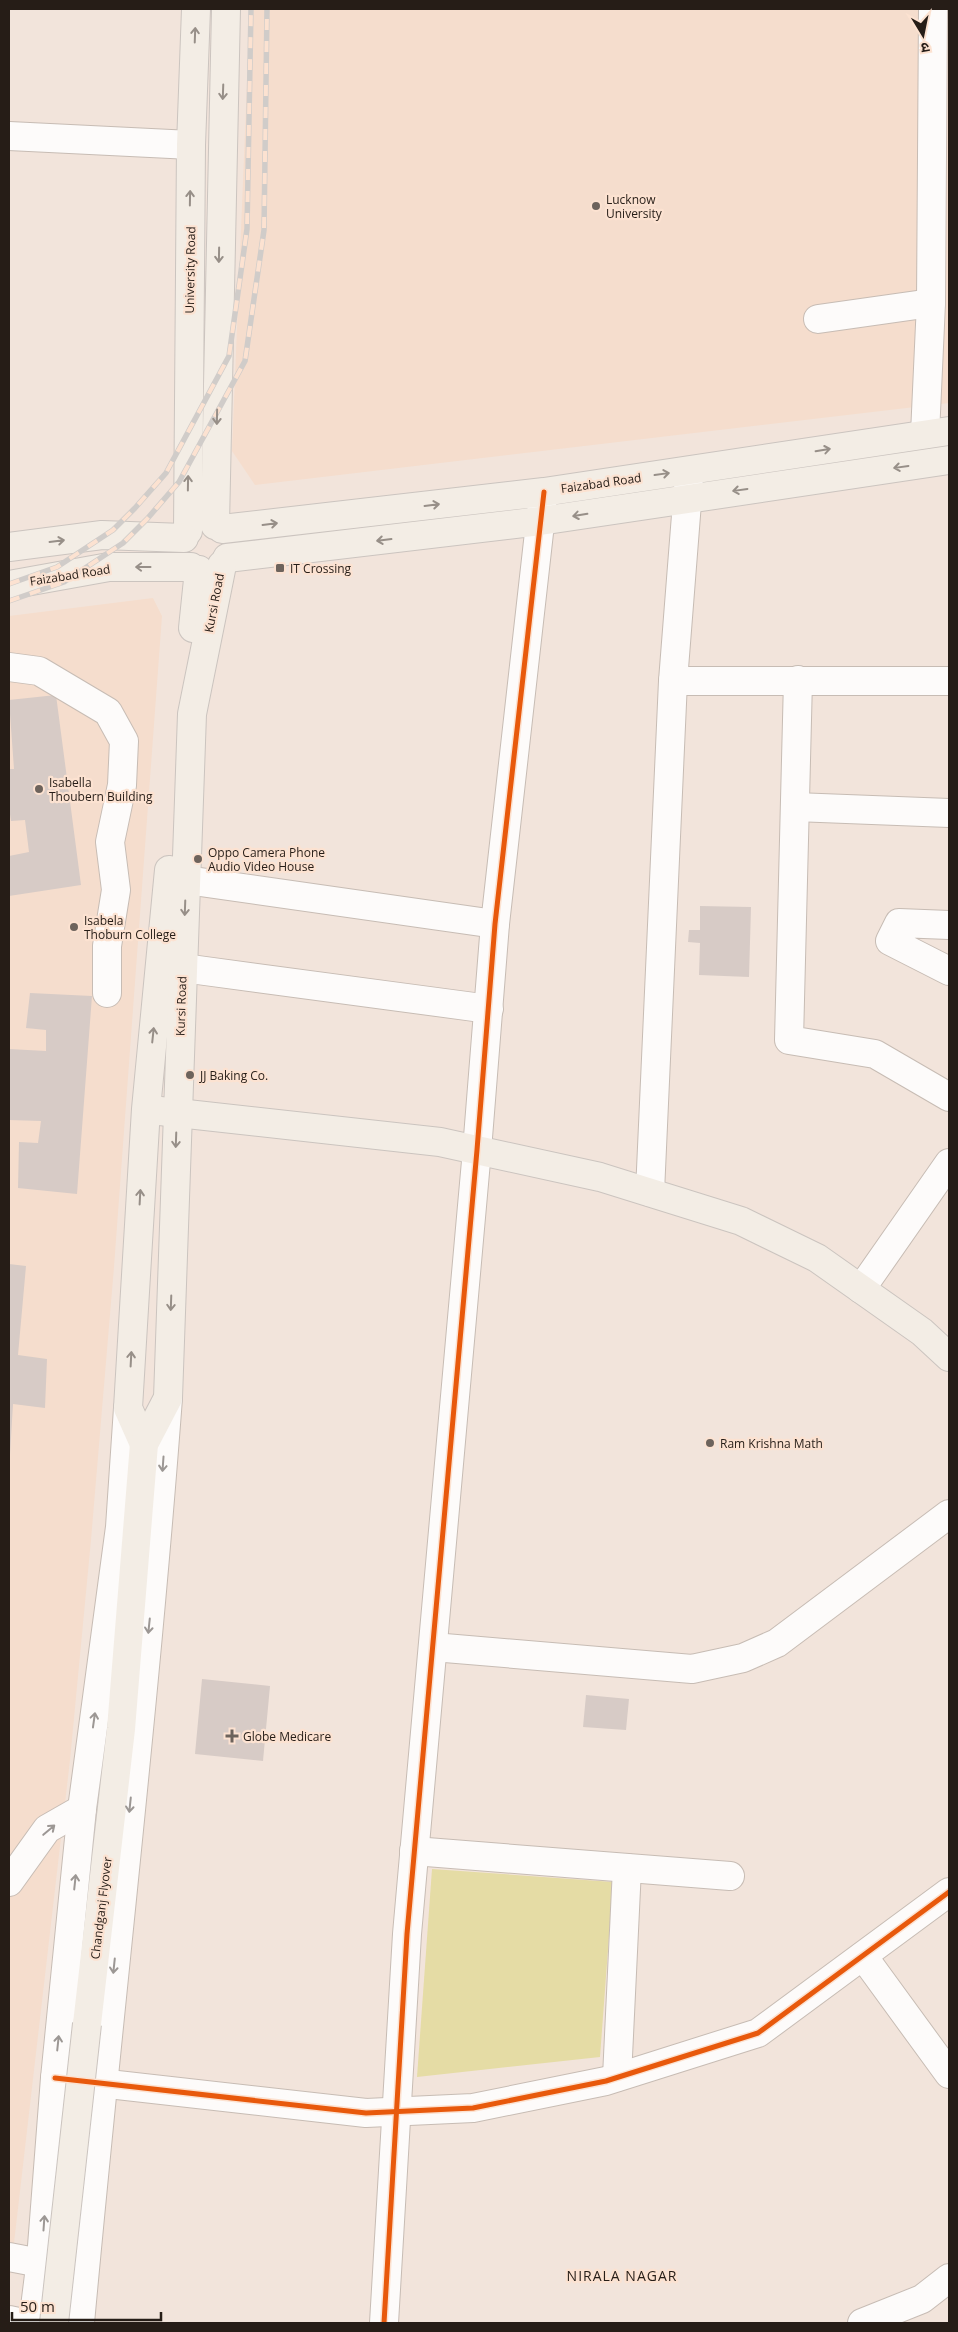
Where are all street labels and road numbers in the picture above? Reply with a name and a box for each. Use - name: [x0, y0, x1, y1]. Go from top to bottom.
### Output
- street label: University Road: [181, 226, 199, 314]
- street label: Faizabad Road: [560, 469, 642, 497]
- street label: Faizabad Road: [29, 560, 111, 590]
- street label: Kursi Road: [200, 572, 228, 634]
- street label: Kursi Road: [171, 976, 191, 1036]
- street label: Chandganj Flyover: [86, 1856, 116, 1960]

